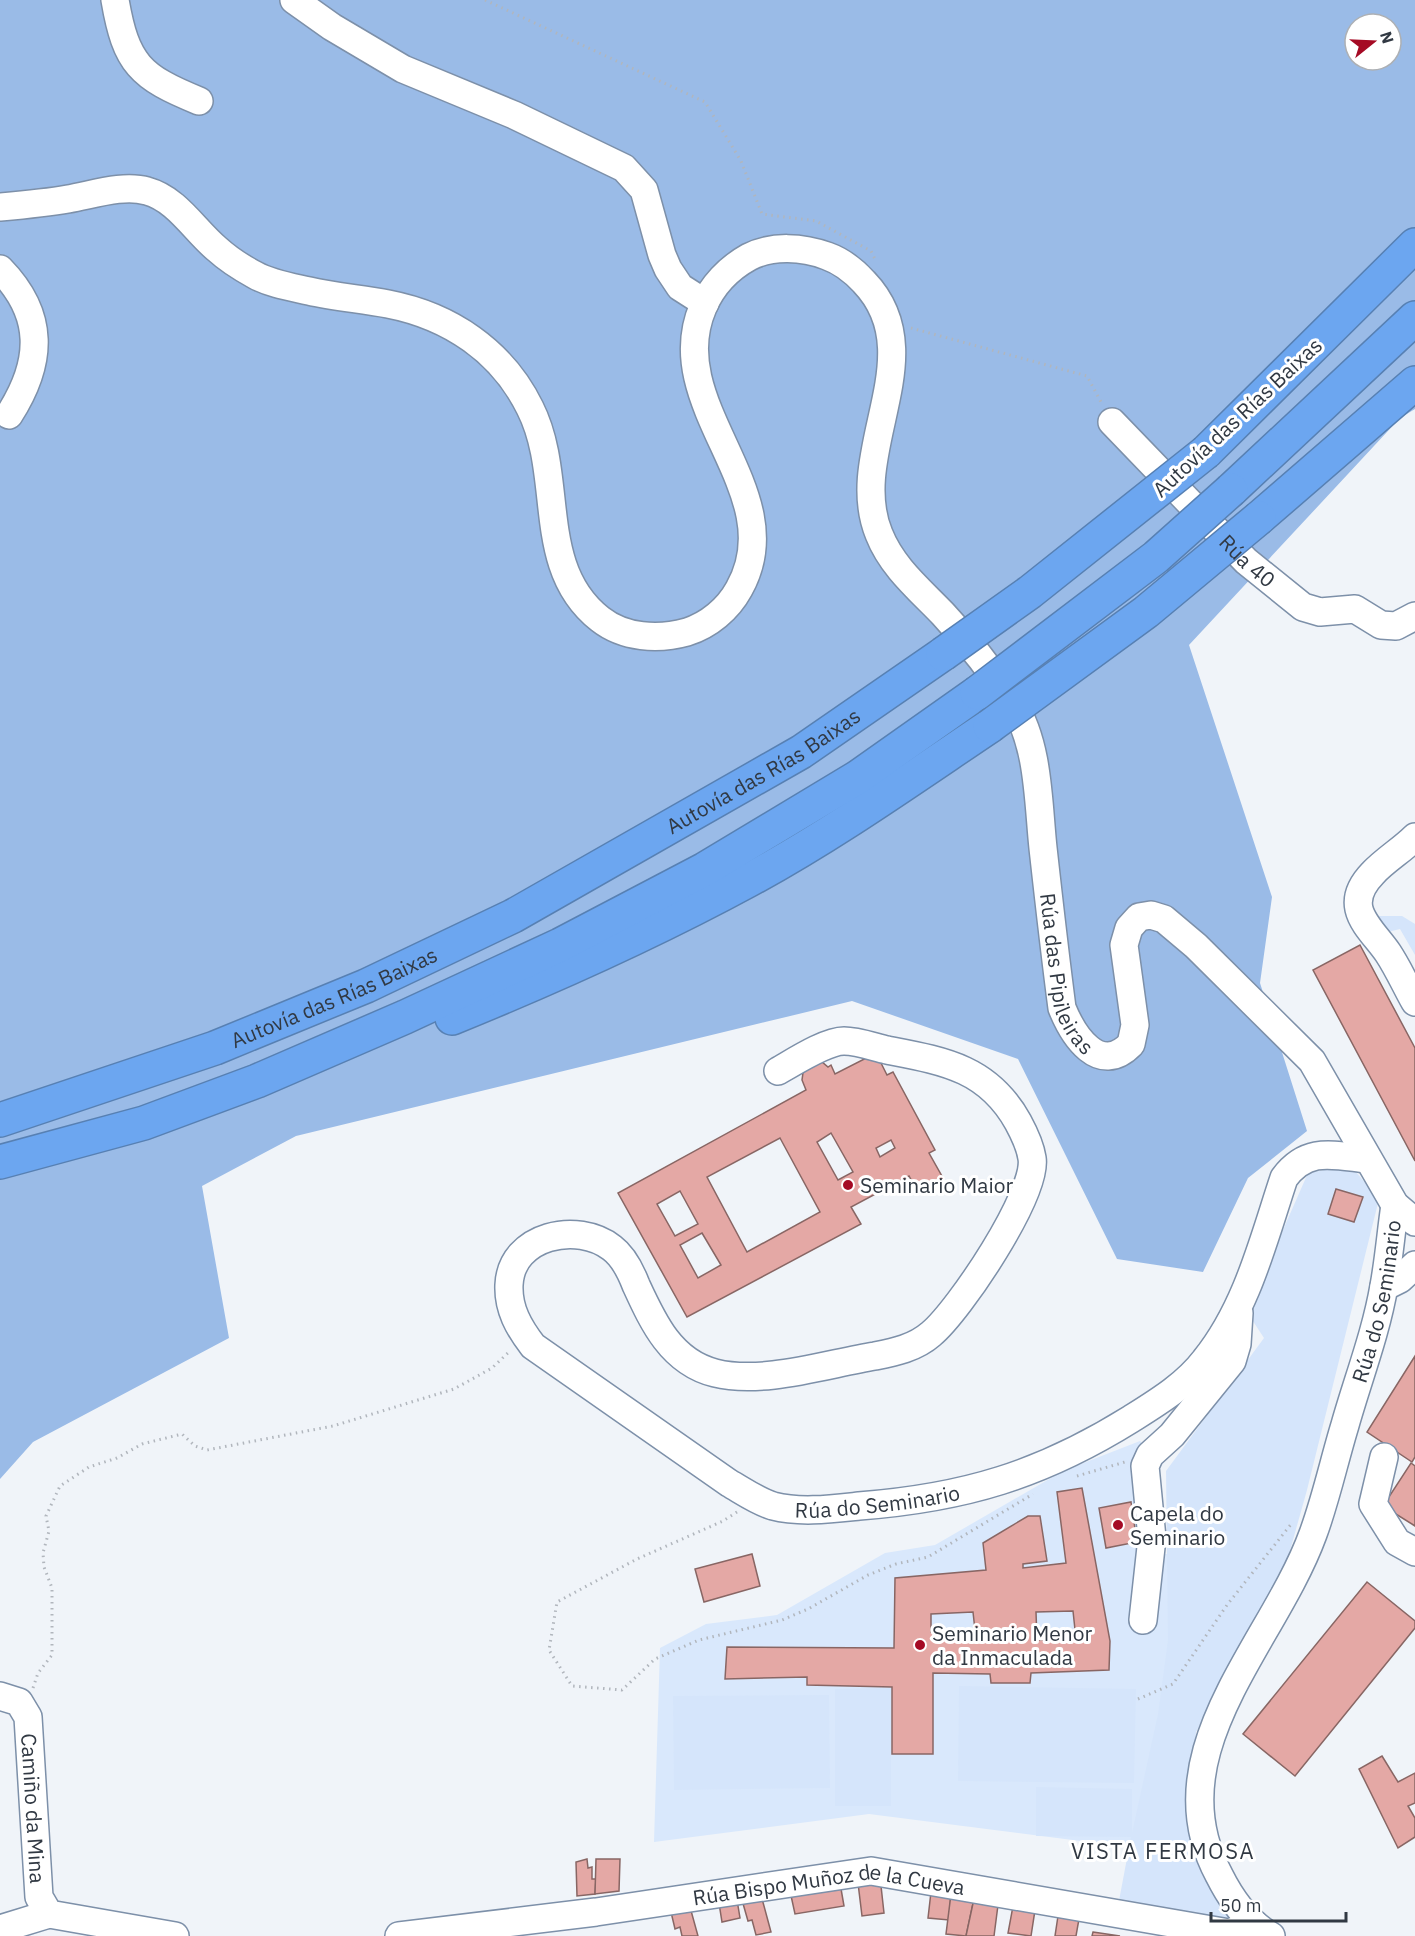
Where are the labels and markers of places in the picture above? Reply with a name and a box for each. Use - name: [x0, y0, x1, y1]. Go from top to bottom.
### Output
- place label: Seminario Maior: [860, 1171, 1013, 1199]
- marker: Seminario Maior: [841, 1178, 855, 1192]
- place label: Capela do Seminario: [1130, 1499, 1225, 1551]
- marker: Capela do Seminario: [1111, 1518, 1125, 1532]
- place label: Seminario Menor da Inmaculada: [932, 1619, 1092, 1671]
- marker: Seminario Menor da Inmaculada: [913, 1638, 927, 1652]

